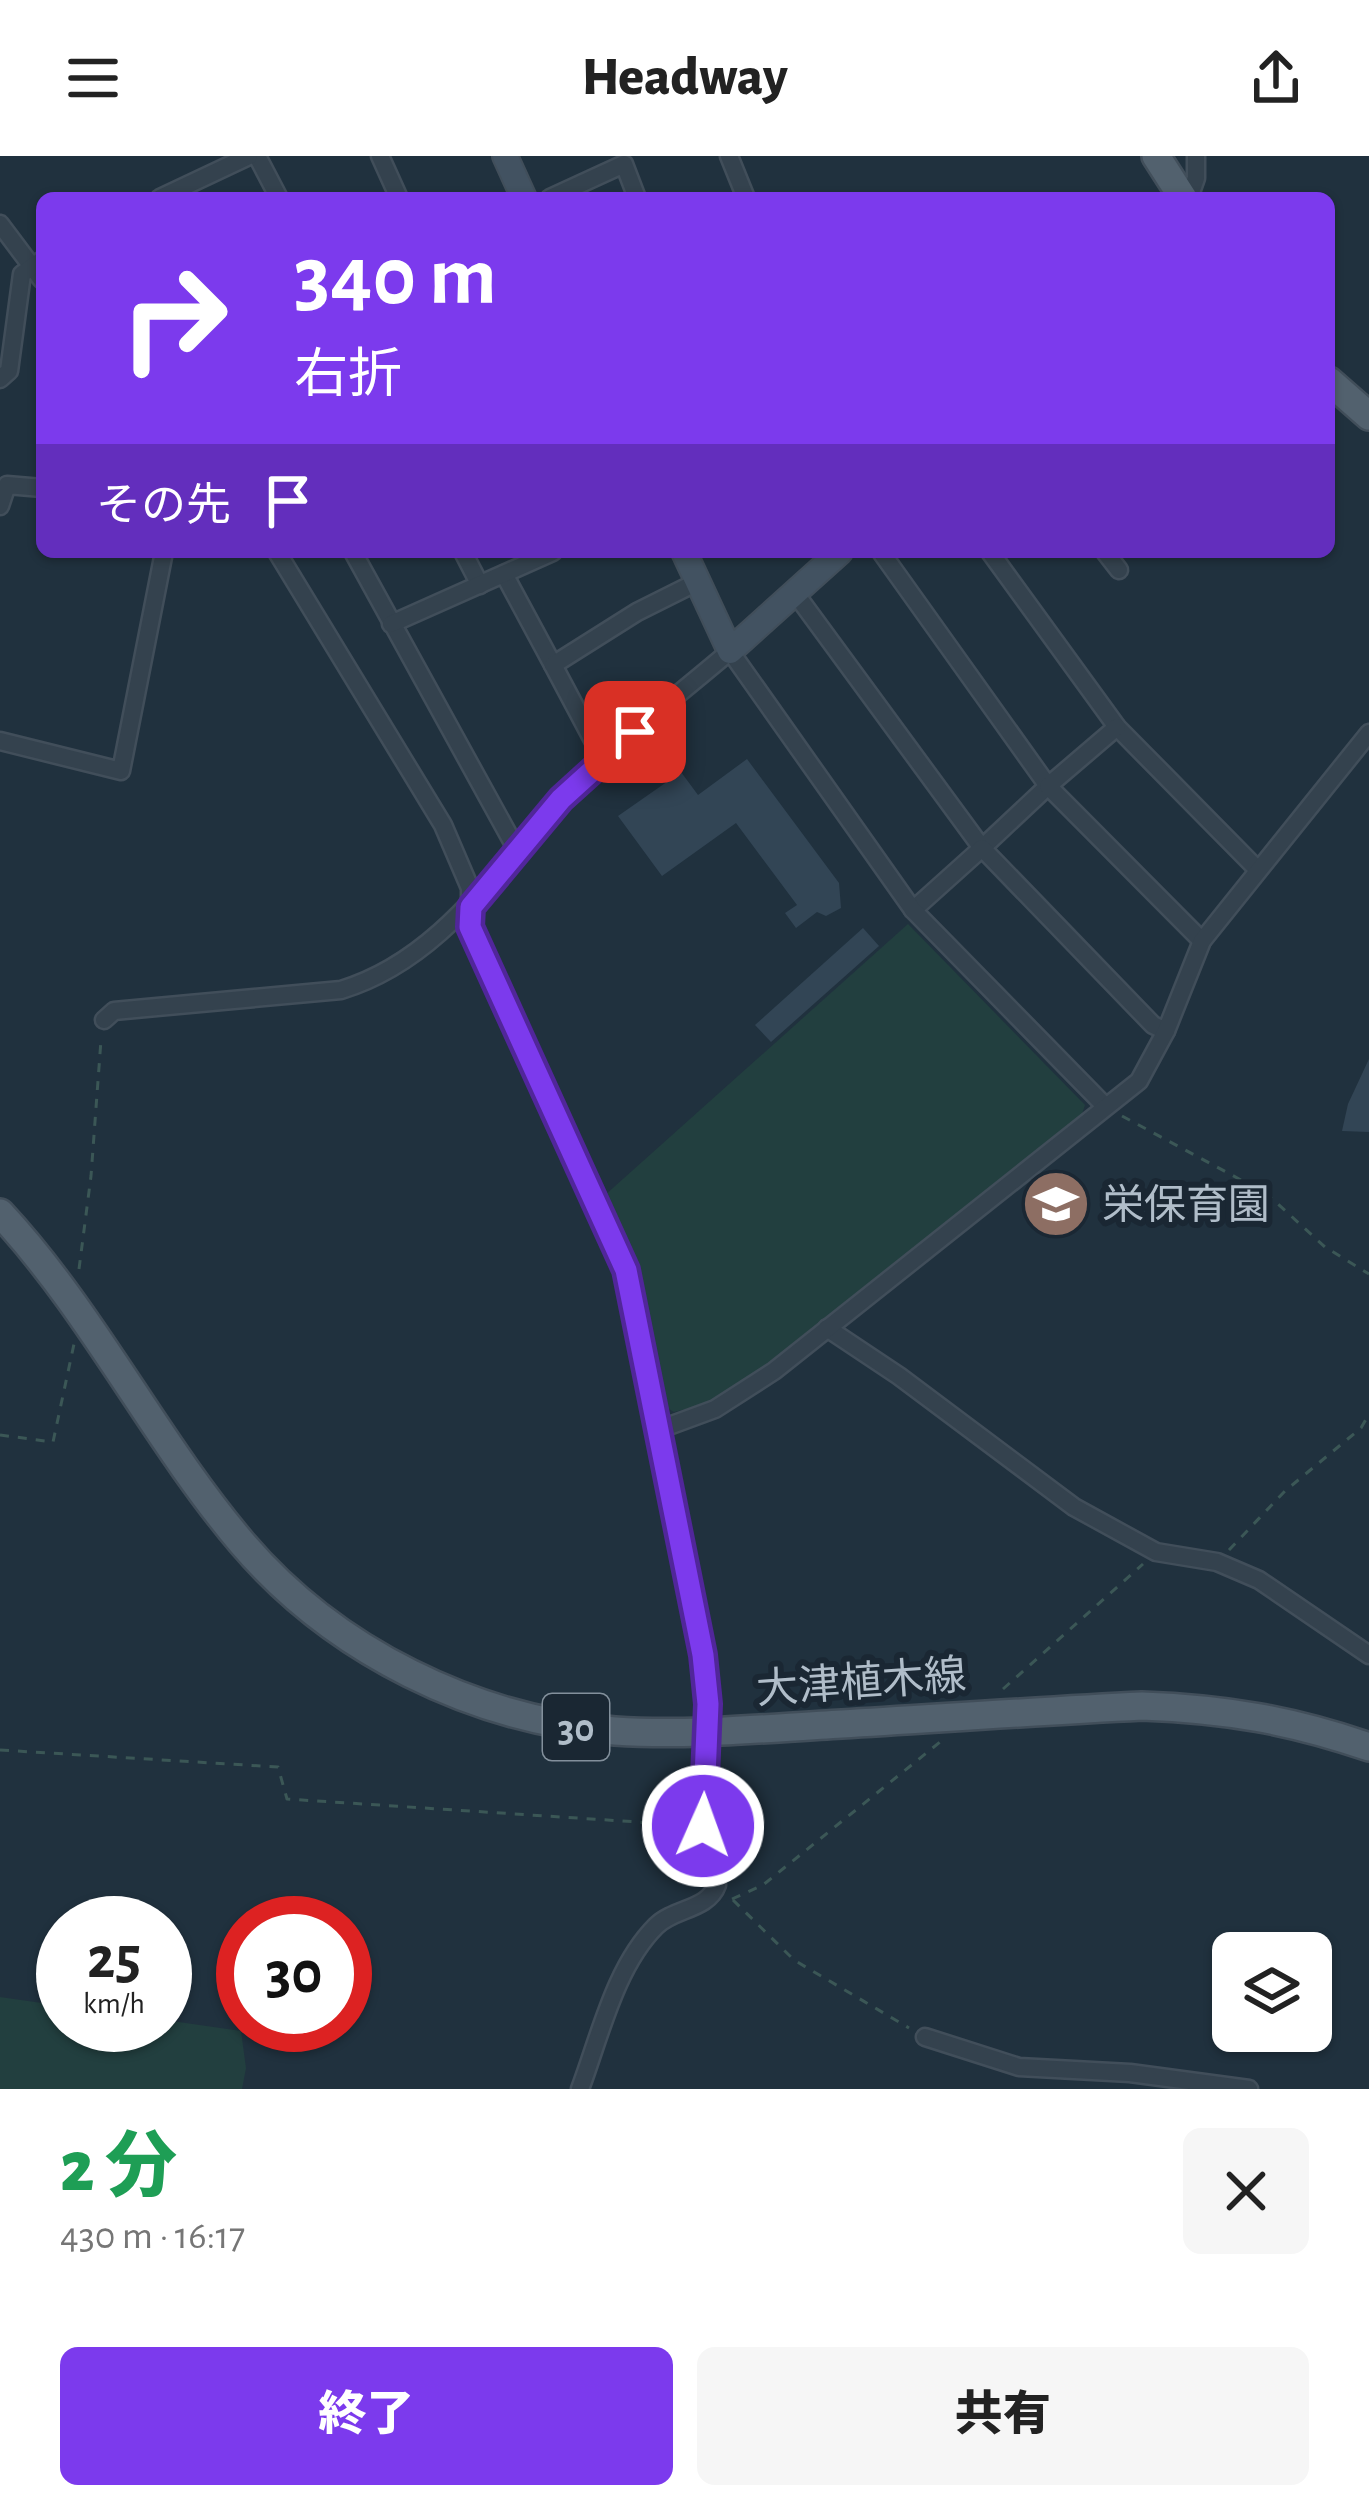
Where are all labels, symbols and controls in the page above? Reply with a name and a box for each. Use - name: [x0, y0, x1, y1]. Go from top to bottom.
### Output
- icon: menu: [60, 45, 126, 111]
- icon: share: [1243, 45, 1309, 111]
- text: Headway: [581, 51, 788, 105]
- text: 340 m: [294, 236, 497, 320]
- icon: right: [96, 240, 252, 396]
- text: 右折: [294, 349, 402, 403]
- icon: arrive: [255, 468, 321, 534]
- text: その先: [96, 484, 231, 529]
- pin: [584, 681, 686, 783]
- icon: arrive: [602, 699, 668, 765]
- school or university icon: 栄保育園: [1021, 1169, 1091, 1239]
- place label: 栄保育園: [1102, 1183, 1270, 1227]
- street label: 大津植木線: [755, 1653, 967, 1711]
- road number: 30: [543, 1694, 609, 1760]
- position arrow: [640, 1763, 766, 1889]
- speed limit sign: 30: [216, 1896, 372, 2052]
- text: 25: [87, 1929, 141, 1989]
- map controls: [1212, 1932, 1332, 2052]
- button: layers: [1212, 1932, 1332, 2052]
- text: km/h: [83, 1989, 145, 2019]
- button: close: [1183, 2128, 1309, 2254]
- text: 2 分: [60, 2132, 177, 2204]
- text: 430 m · 16:17: [60, 2217, 245, 2256]
- button: 終了: [60, 2347, 673, 2485]
- button: 共有: [697, 2347, 1309, 2485]

